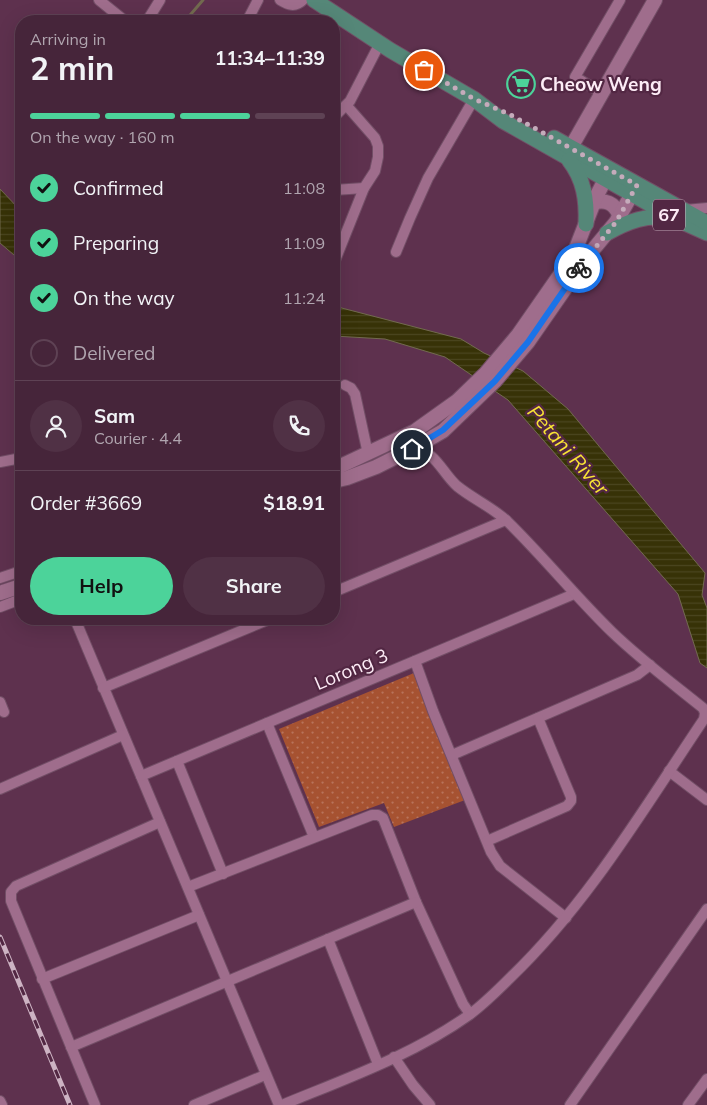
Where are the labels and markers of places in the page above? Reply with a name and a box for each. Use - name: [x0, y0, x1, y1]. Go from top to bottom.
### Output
- pin: [403, 49, 445, 91]
- supermarket icon: Cheow Weng: [506, 69, 536, 99]
- place label: Cheow Weng: [540, 72, 662, 96]
- pin: [391, 428, 433, 470]

